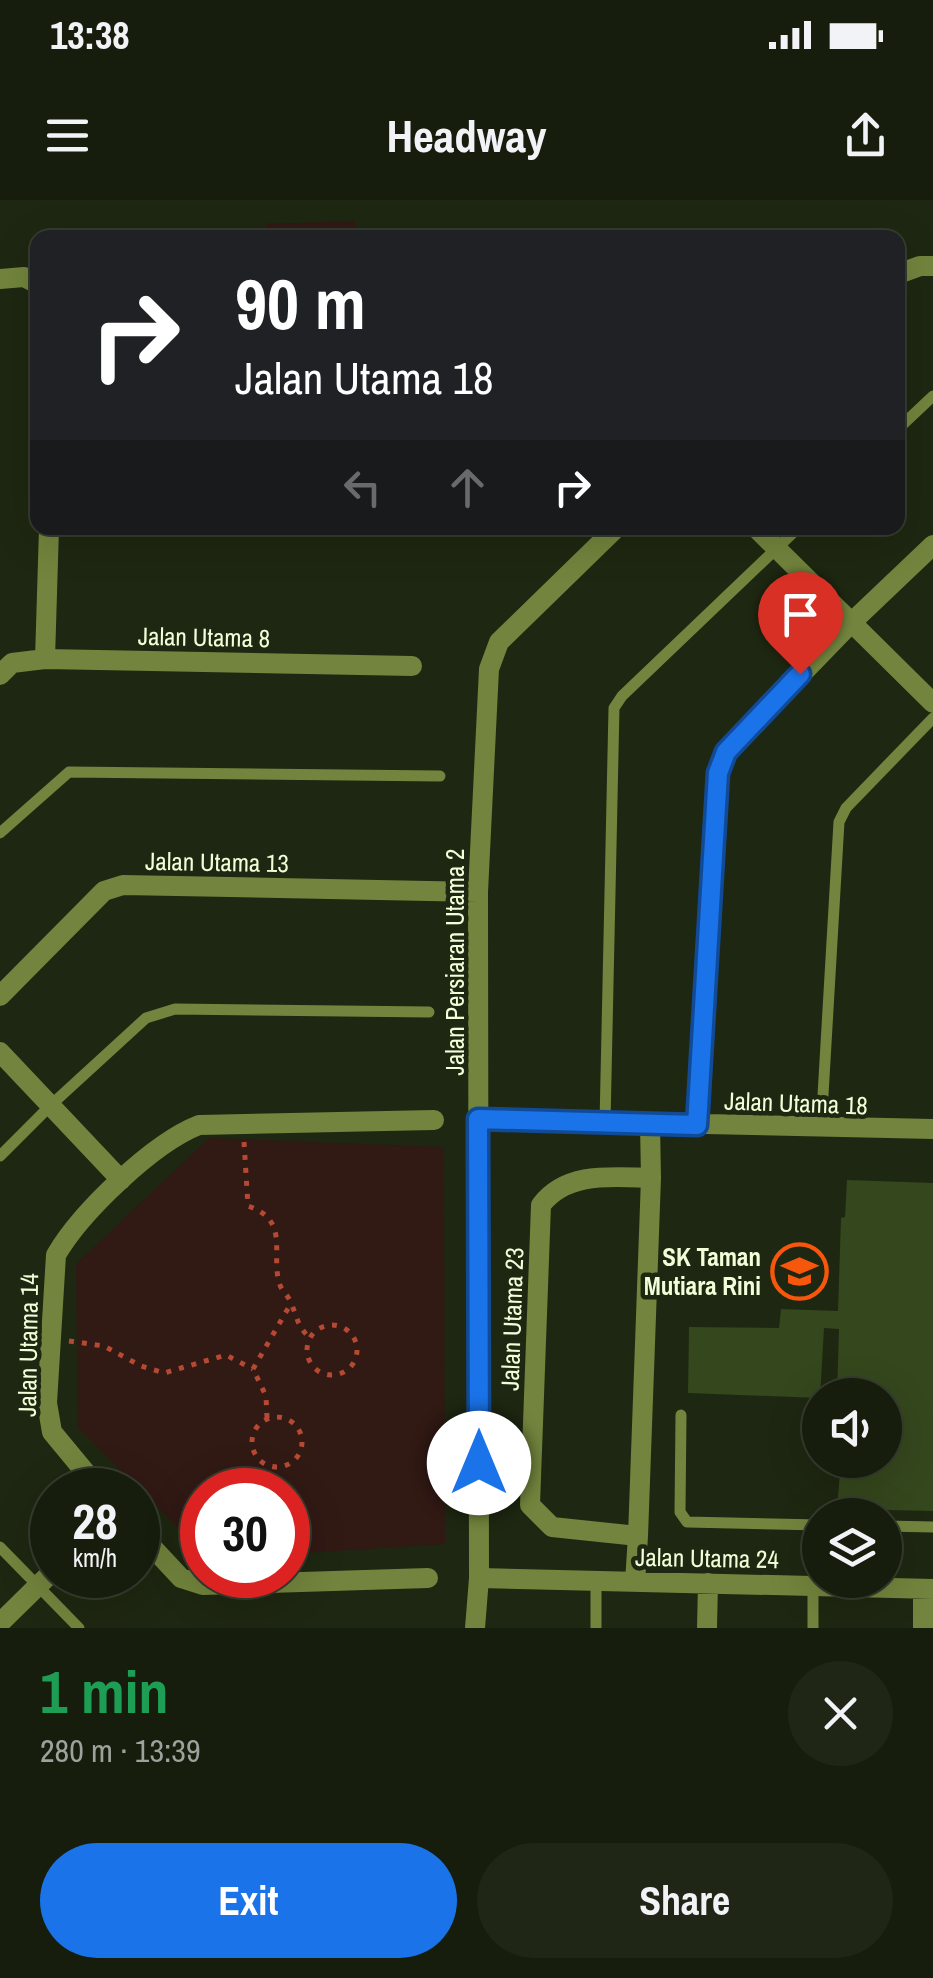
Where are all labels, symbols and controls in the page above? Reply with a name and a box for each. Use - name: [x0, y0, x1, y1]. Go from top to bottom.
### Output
- text: 13:38: [50, 10, 130, 61]
- text: Headway: [387, 105, 546, 166]
- icon: menu: [40, 108, 95, 163]
- icon: share: [838, 108, 893, 163]
- text: 90 m: [235, 257, 366, 351]
- icon: right: [70, 270, 200, 400]
- text: Jalan Utama 18: [235, 347, 493, 408]
- icon: left: [335, 460, 390, 515]
- icon: ahead: [440, 460, 495, 515]
- icon: right: [545, 460, 600, 515]
- pin: [758, 572, 843, 675]
- icon: arrive: [773, 587, 828, 642]
- street label: Jalan Utama 8: [138, 619, 270, 655]
- street label: Jalan Utama 13: [145, 844, 289, 880]
- street label: Jalan Persiaran Utama 2: [438, 849, 472, 1075]
- street label: Jalan Utama 18: [724, 1084, 868, 1122]
- place label: SK Taman Mutiara Rini: [644, 1240, 761, 1303]
- school or university icon: SK Taman Mutiara Rini: [770, 1241, 830, 1301]
- street label: Jalan Utama 23: [493, 1247, 531, 1391]
- street label: Jalan Utama 14: [10, 1273, 46, 1417]
- map controls: [802, 1378, 902, 1598]
- button: sound: [802, 1378, 902, 1478]
- position arrow: [427, 1411, 531, 1515]
- speed limit sign: 30: [180, 1468, 310, 1598]
- text: 28: [72, 1487, 118, 1555]
- button: layers: [802, 1498, 902, 1598]
- street label: Jalan Utama 24: [635, 1540, 779, 1576]
- text: km/h: [73, 1541, 117, 1575]
- text: 1 min: [40, 1651, 169, 1732]
- button: close: [788, 1661, 893, 1766]
- text: 280 m · 13:39: [40, 1729, 200, 1772]
- button: Exit: [40, 1843, 457, 1958]
- button: Share: [477, 1843, 893, 1958]

